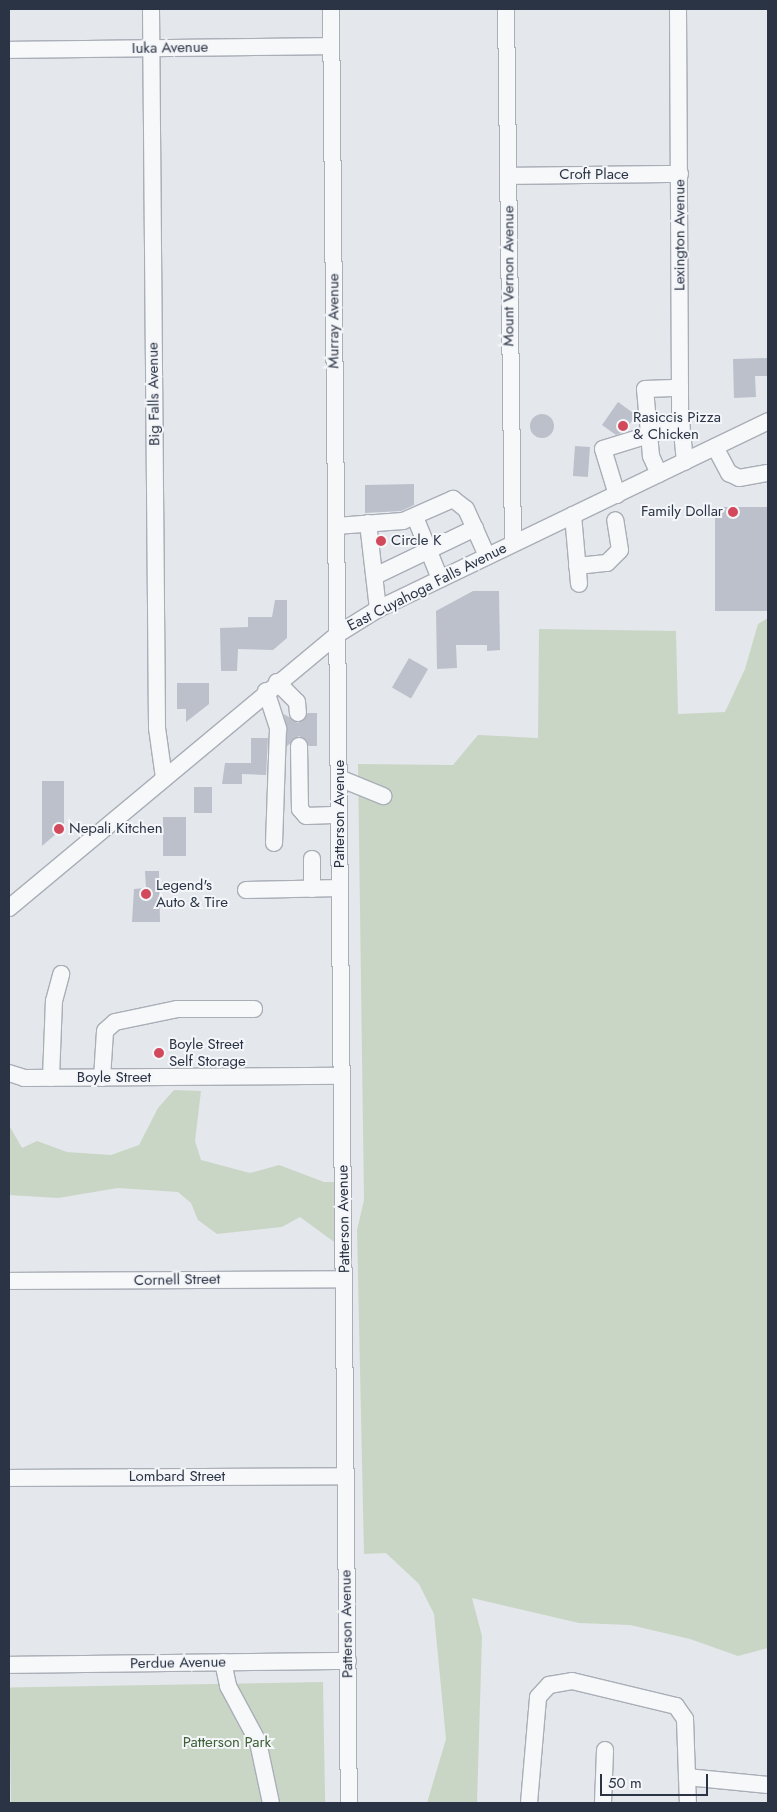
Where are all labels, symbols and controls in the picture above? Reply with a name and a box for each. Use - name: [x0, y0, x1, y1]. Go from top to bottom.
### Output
- street label: Iuka Avenue: [132, 38, 208, 58]
- street label: Croft Place: [559, 166, 629, 184]
- street label: Lexington Avenue: [671, 179, 689, 291]
- street label: Mount Vernon Avenue: [500, 206, 518, 346]
- street label: Murray Avenue: [325, 273, 343, 369]
- street label: Big Falls Avenue: [144, 342, 164, 446]
- place label: Rasiccis Pizza & Chicken: [633, 408, 721, 443]
- marker: Rasiccis Pizza & Chicken: [617, 420, 629, 432]
- place label: Family Dollar: [641, 503, 723, 521]
- marker: Family Dollar: [727, 506, 739, 518]
- place label: Circle K: [391, 532, 441, 550]
- marker: Circle K: [375, 535, 387, 547]
- street label: East Cuyahoga Falls Avenue: [344, 539, 510, 635]
- street label: Patterson Avenue: [331, 760, 349, 868]
- place label: Nepali Kitchen: [69, 820, 163, 838]
- marker: Nepali Kitchen: [53, 823, 65, 835]
- place label: Legend's Auto & Tire: [156, 876, 228, 911]
- marker: Legend's Auto & Tire: [140, 888, 152, 900]
- place label: Boyle Street Self Storage: [169, 1035, 246, 1070]
- marker: Boyle Street Self Storage: [153, 1047, 165, 1059]
- street label: Boyle Street: [77, 1069, 151, 1087]
- street label: Patterson Avenue: [334, 1165, 354, 1273]
- street label: Cornell Street: [134, 1270, 220, 1290]
- street label: Lombard Street: [129, 1468, 225, 1486]
- street label: Patterson Avenue: [337, 1570, 357, 1678]
- street label: Perdue Avenue: [130, 1653, 226, 1673]
- park label: Patterson Park: [183, 1734, 271, 1752]
- scale bar: [602, 1764, 710, 1796]
- text: 50 m: [608, 1772, 642, 1794]

